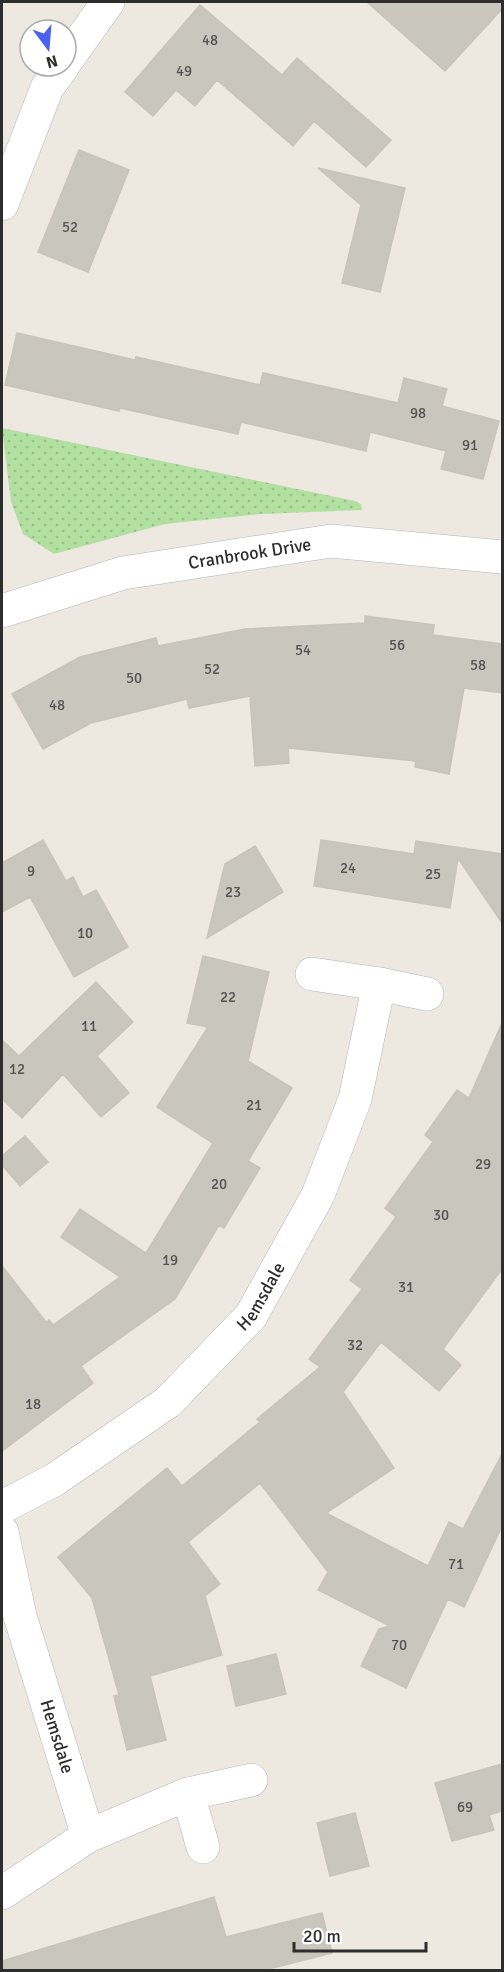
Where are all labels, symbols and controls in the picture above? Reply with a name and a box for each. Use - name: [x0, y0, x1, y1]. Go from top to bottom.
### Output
- north arrow: [18, 18, 78, 78]
- house number: 48: [202, 31, 218, 49]
- text: N: [44, 50, 60, 73]
- house number: 49: [176, 62, 192, 80]
- house number: 52: [62, 218, 78, 236]
- house number: 98: [410, 404, 426, 422]
- house number: 91: [462, 436, 478, 454]
- street label: Cranbrook Drive: [187, 533, 313, 574]
- house number: 56: [389, 636, 405, 654]
- house number: 54: [295, 641, 311, 659]
- house number: 58: [470, 656, 486, 674]
- house number: 52: [204, 660, 220, 678]
- house number: 50: [126, 669, 142, 687]
- house number: 48: [49, 696, 65, 714]
- house number: 24: [340, 859, 356, 877]
- house number: 9: [27, 862, 35, 880]
- house number: 25: [425, 865, 441, 883]
- house number: 23: [225, 883, 241, 901]
- house number: 10: [77, 924, 93, 942]
- house number: 22: [220, 988, 236, 1006]
- house number: 11: [81, 1017, 97, 1035]
- house number: 12: [9, 1060, 25, 1078]
- house number: 21: [246, 1096, 262, 1114]
- house number: 29: [475, 1155, 491, 1173]
- house number: 20: [211, 1175, 227, 1193]
- house number: 30: [433, 1206, 449, 1224]
- house number: 19: [162, 1251, 178, 1269]
- street label: Hemsdale: [232, 1258, 290, 1335]
- house number: 31: [398, 1278, 414, 1296]
- house number: 32: [347, 1336, 363, 1354]
- house number: 18: [25, 1395, 41, 1413]
- house number: 71: [448, 1555, 464, 1573]
- house number: 70: [391, 1636, 407, 1654]
- street label: Hemsdale: [35, 1697, 79, 1776]
- house number: 69: [457, 1798, 473, 1816]
- scale bar: [294, 1915, 426, 1953]
- text: 20 m: [303, 1925, 341, 1947]

